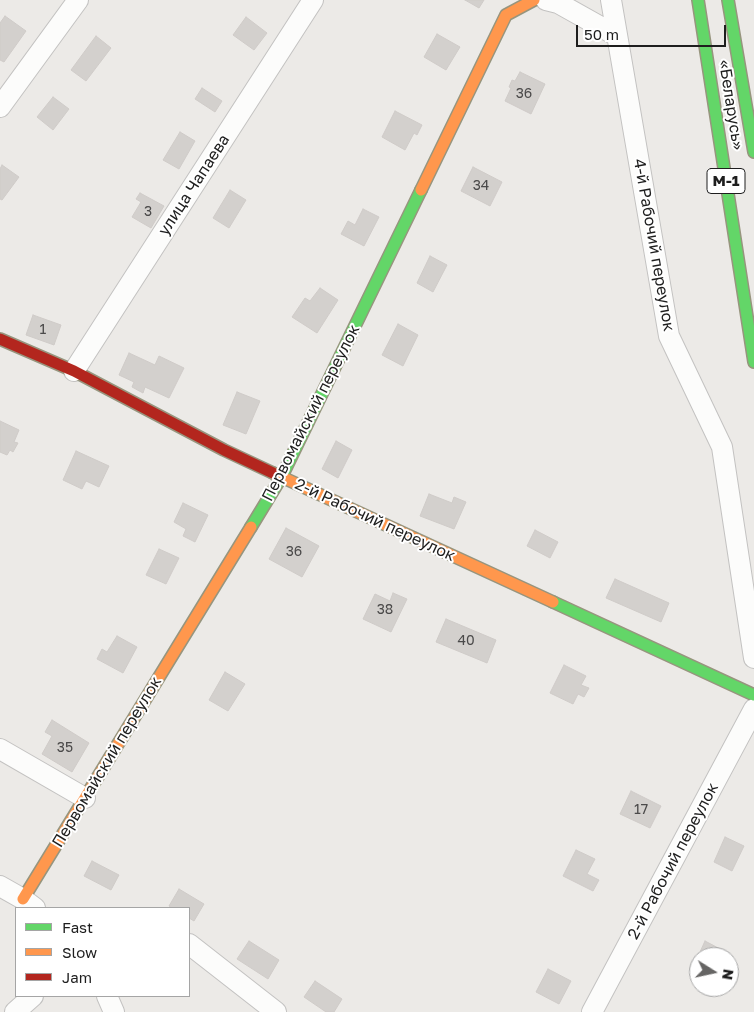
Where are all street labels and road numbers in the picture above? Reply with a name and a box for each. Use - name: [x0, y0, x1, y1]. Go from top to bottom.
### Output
- street label: «Беларусь»: [714, 59, 748, 151]
- street label: улица Чапаева: [154, 131, 234, 239]
- street label: 4-й Рабочий переулок: [629, 157, 679, 333]
- road number: М-1: [707, 168, 745, 194]
- street label: Первомайский переулок: [258, 321, 364, 505]
- street label: 2-й Рабочий переулок: [292, 474, 458, 566]
- street label: Первомайский переулок: [48, 673, 166, 851]
- street label: 2-й Рабочий переулок: [624, 779, 722, 943]

